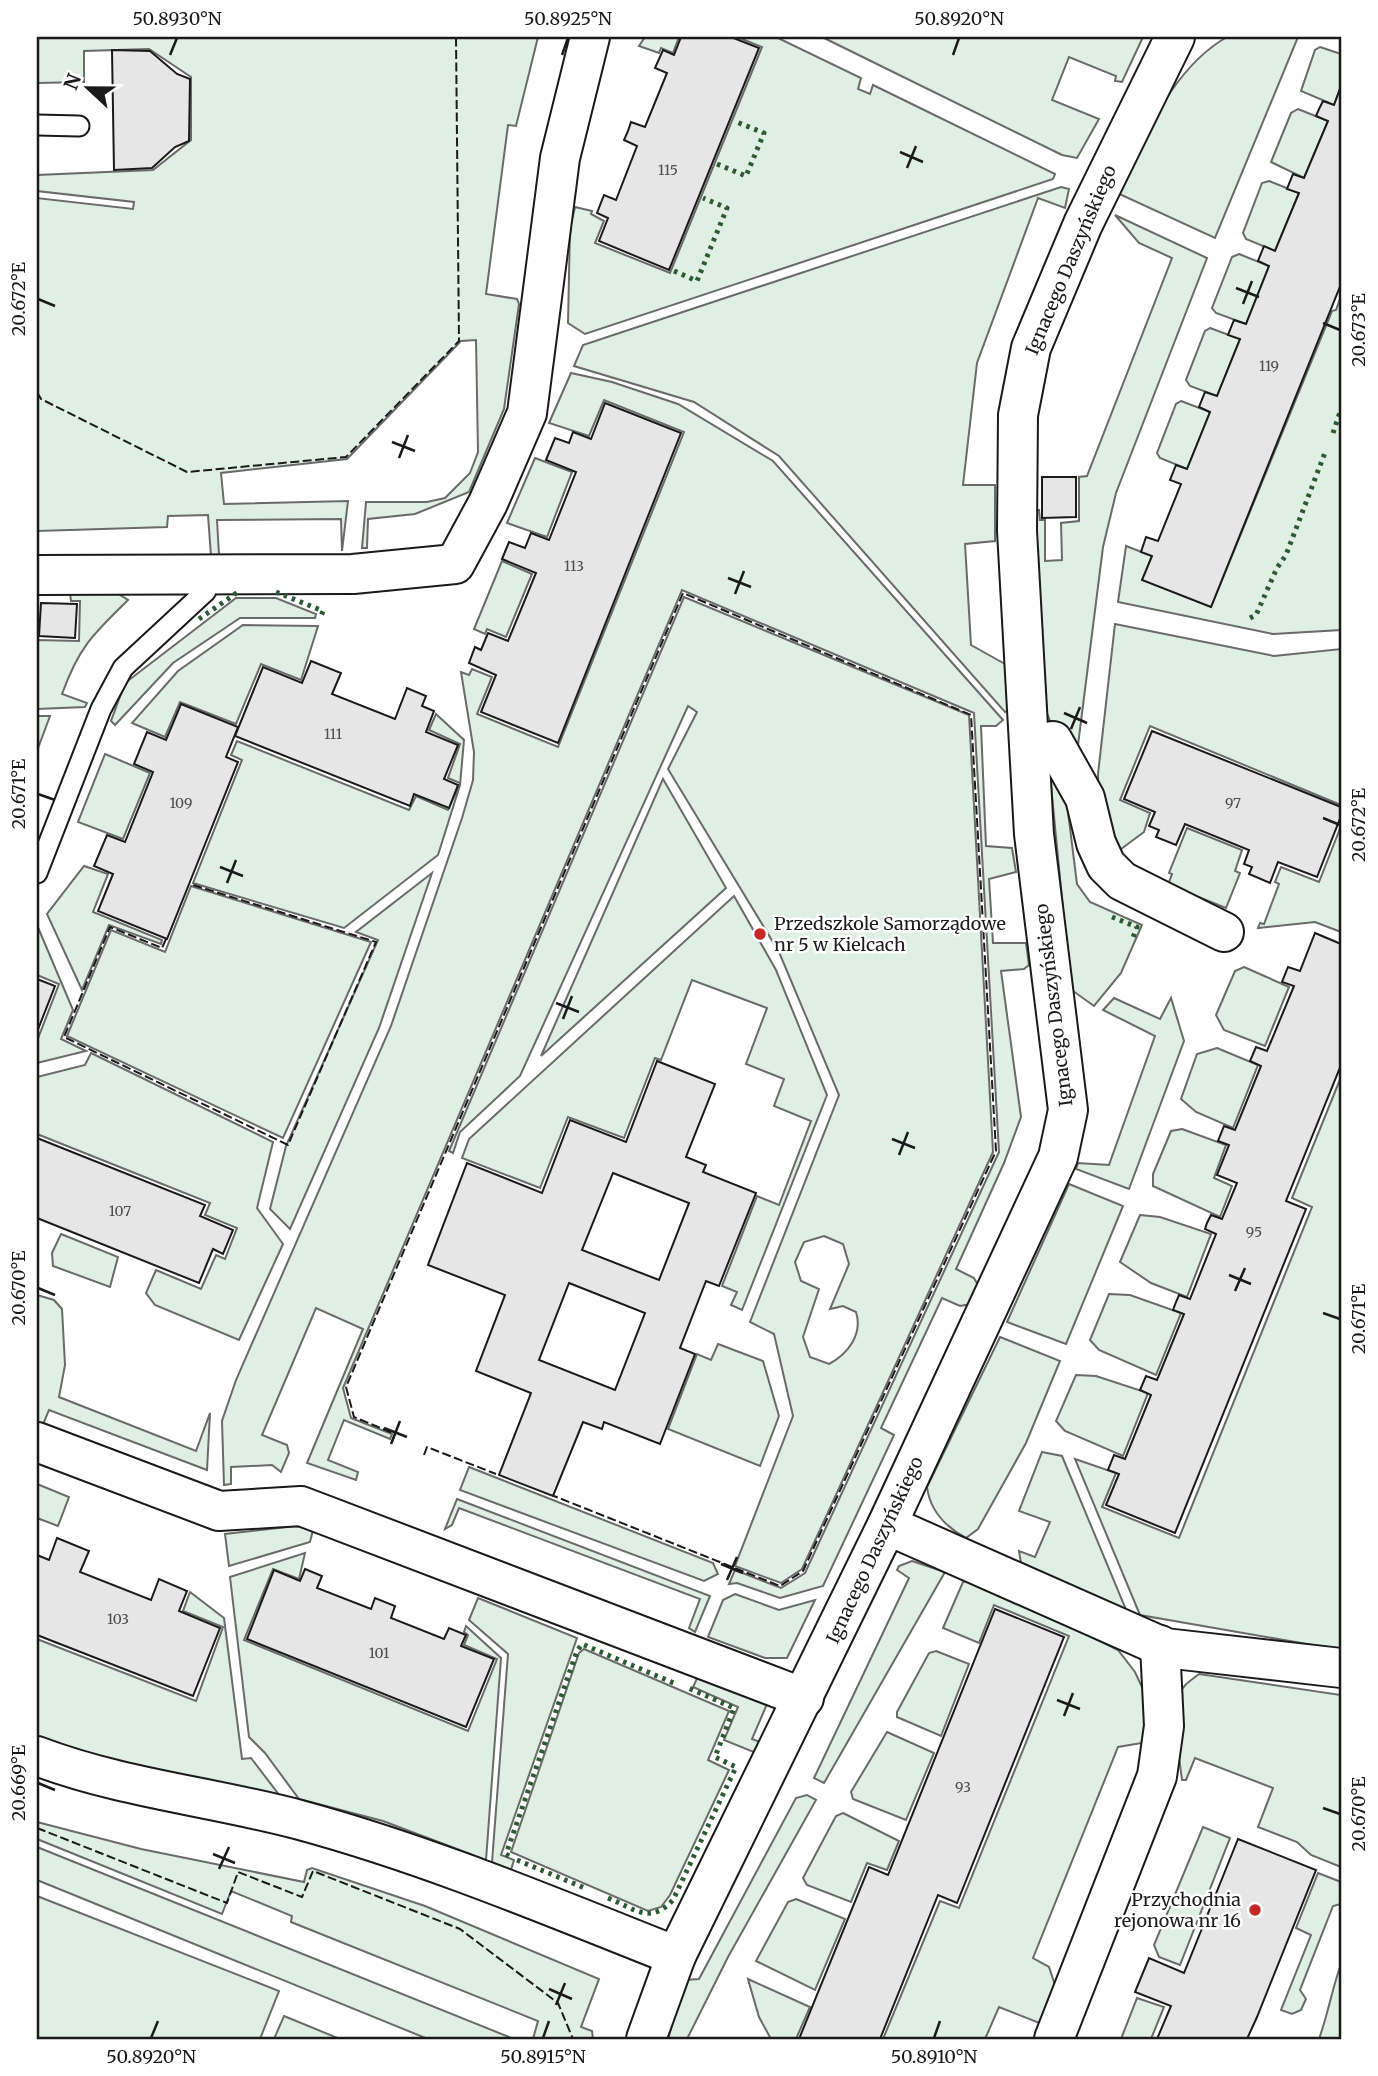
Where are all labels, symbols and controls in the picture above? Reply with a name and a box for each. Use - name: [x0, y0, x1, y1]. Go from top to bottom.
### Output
- text: 50.8930°N: [132, 7, 222, 30]
- text: 50.8925°N: [524, 7, 612, 30]
- text: 50.8920°N: [914, 7, 1004, 30]
- north arrow: [52, 52, 122, 122]
- text: N: [58, 70, 86, 93]
- house number: 115: [658, 161, 678, 179]
- street label: Ignacego Daszyńskiego: [1020, 161, 1121, 358]
- text: 20.672°E: [7, 261, 30, 336]
- text: 20.673°E: [1347, 293, 1370, 367]
- house number: 119: [1259, 357, 1279, 375]
- house number: 113: [564, 557, 584, 575]
- house number: 111: [324, 725, 342, 743]
- text: 20.671°E: [7, 758, 30, 829]
- text: 20.672°E: [1347, 787, 1370, 862]
- house number: 109: [169, 794, 193, 812]
- house number: 97: [1225, 794, 1241, 812]
- street label: Ignacego Daszyńskiego: [1030, 902, 1077, 1108]
- place label: Przedszkole Samorządowe nr 5 w Kielcach: [774, 912, 1006, 956]
- marker: Przedszkole Samorządowe nr 5 w Kielcach: [752, 926, 768, 942]
- house number: 107: [109, 1202, 131, 1220]
- house number: 95: [1246, 1223, 1262, 1241]
- text: 20.670°E: [7, 1250, 30, 1325]
- text: 20.671°E: [1347, 1283, 1370, 1354]
- street label: Ignacego Daszyńskiego: [821, 1453, 928, 1647]
- house number: 103: [107, 1610, 129, 1628]
- house number: 101: [369, 1644, 389, 1662]
- text: 20.669°E: [7, 1744, 30, 1821]
- text: 20.670°E: [1347, 1776, 1370, 1851]
- house number: 93: [955, 1778, 971, 1796]
- place label: Przychodnia rejonowa nr 16: [1114, 1888, 1241, 1932]
- marker: Przychodnia rejonowa nr 16: [1247, 1902, 1263, 1918]
- text: 50.8920°N: [106, 2045, 196, 2068]
- text: 50.8915°N: [500, 2045, 586, 2068]
- text: 50.8910°N: [891, 2045, 977, 2068]

